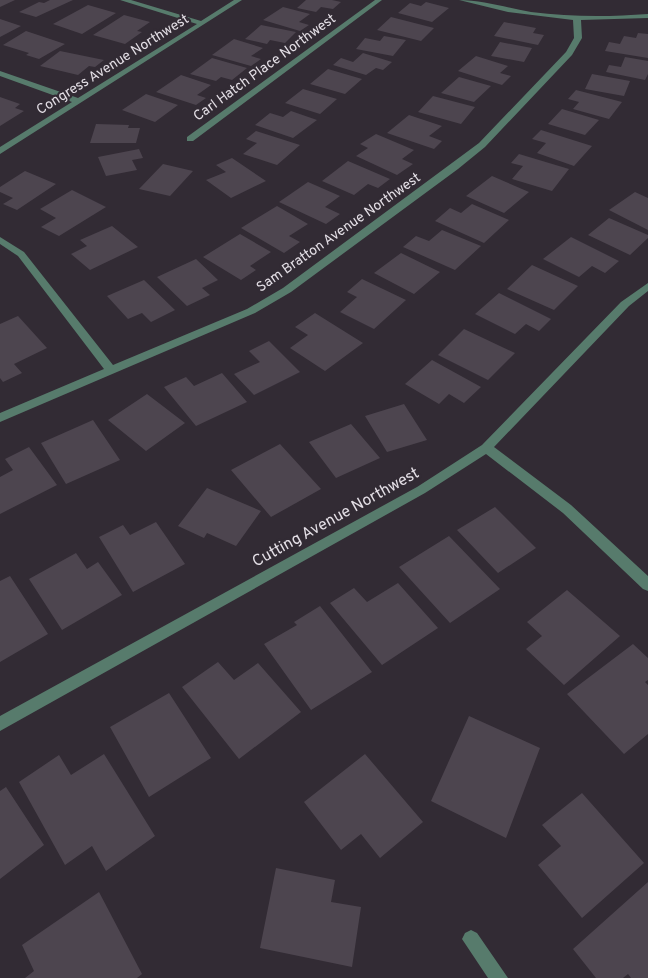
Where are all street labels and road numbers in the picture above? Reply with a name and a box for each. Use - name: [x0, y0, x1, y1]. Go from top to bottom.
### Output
- street label: Congress Avenue Northwest: [34, 11, 192, 119]
- street label: Carl Hatch Place Northwest: [190, 11, 340, 125]
- street label: Sam Bratton Avenue Northwest: [254, 170, 424, 296]
- street label: Cutting Avenue Northwest: [249, 464, 423, 572]

